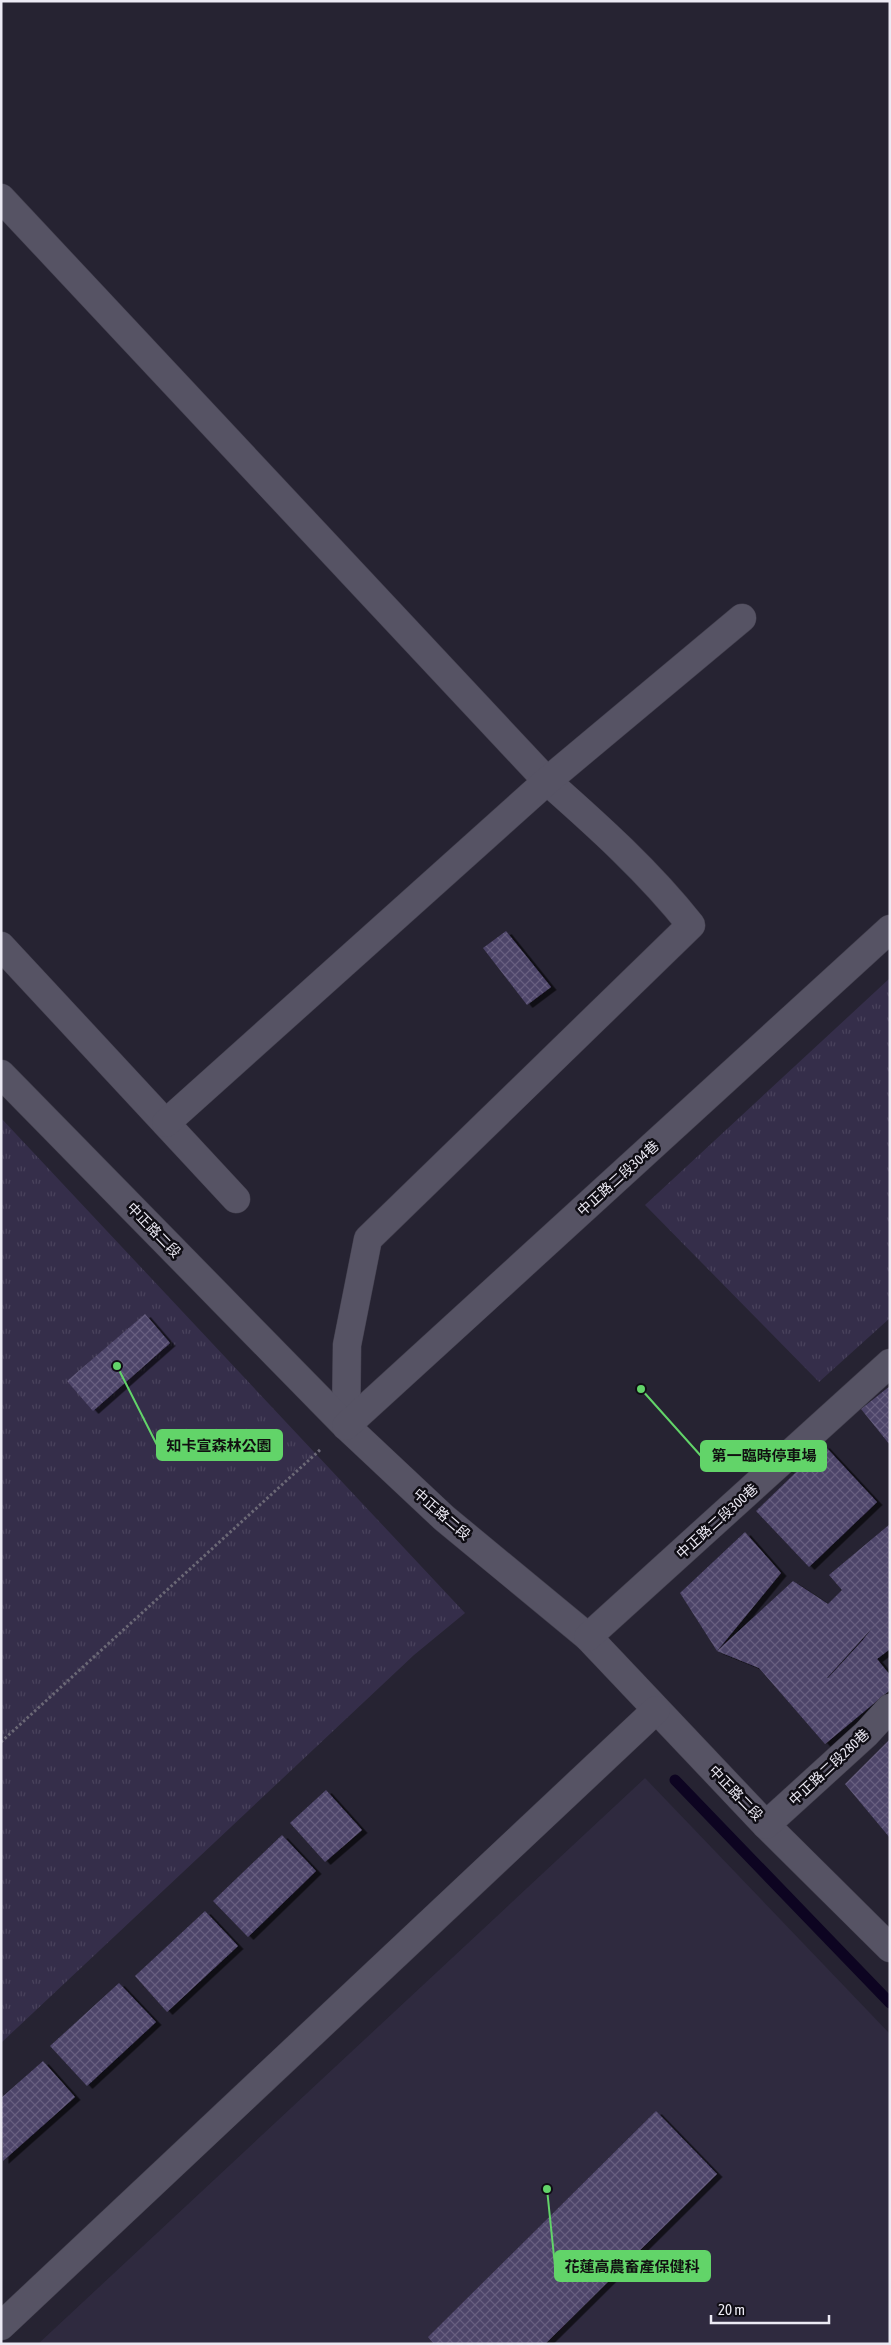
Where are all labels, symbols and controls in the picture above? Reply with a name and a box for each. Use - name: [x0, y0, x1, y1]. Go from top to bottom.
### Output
- street label: 中正路二段304巷: [574, 1137, 662, 1219]
- street label: 中正路二段: [124, 1199, 184, 1261]
- callout: 知卡宣森林公園: [157, 1430, 282, 1460]
- text: 知卡宣森林公園: [166, 1437, 272, 1454]
- callout: 第一臨時停車場: [701, 1441, 826, 1471]
- text: 第一臨時停車場: [711, 1447, 817, 1464]
- street label: 中正路二段300巷: [673, 1480, 761, 1562]
- street label: 中正路二段: [410, 1485, 474, 1543]
- street label: 中正路二段280巷: [786, 1726, 872, 1808]
- street label: 中正路二段: [706, 1762, 766, 1824]
- callout: 花蓮高農畜產保健科: [555, 2251, 710, 2281]
- text: 花蓮高農畜產保健科: [564, 2258, 700, 2275]
- scale bar: [711, 2292, 828, 2324]
- text: 20 m: [718, 2301, 745, 2318]

